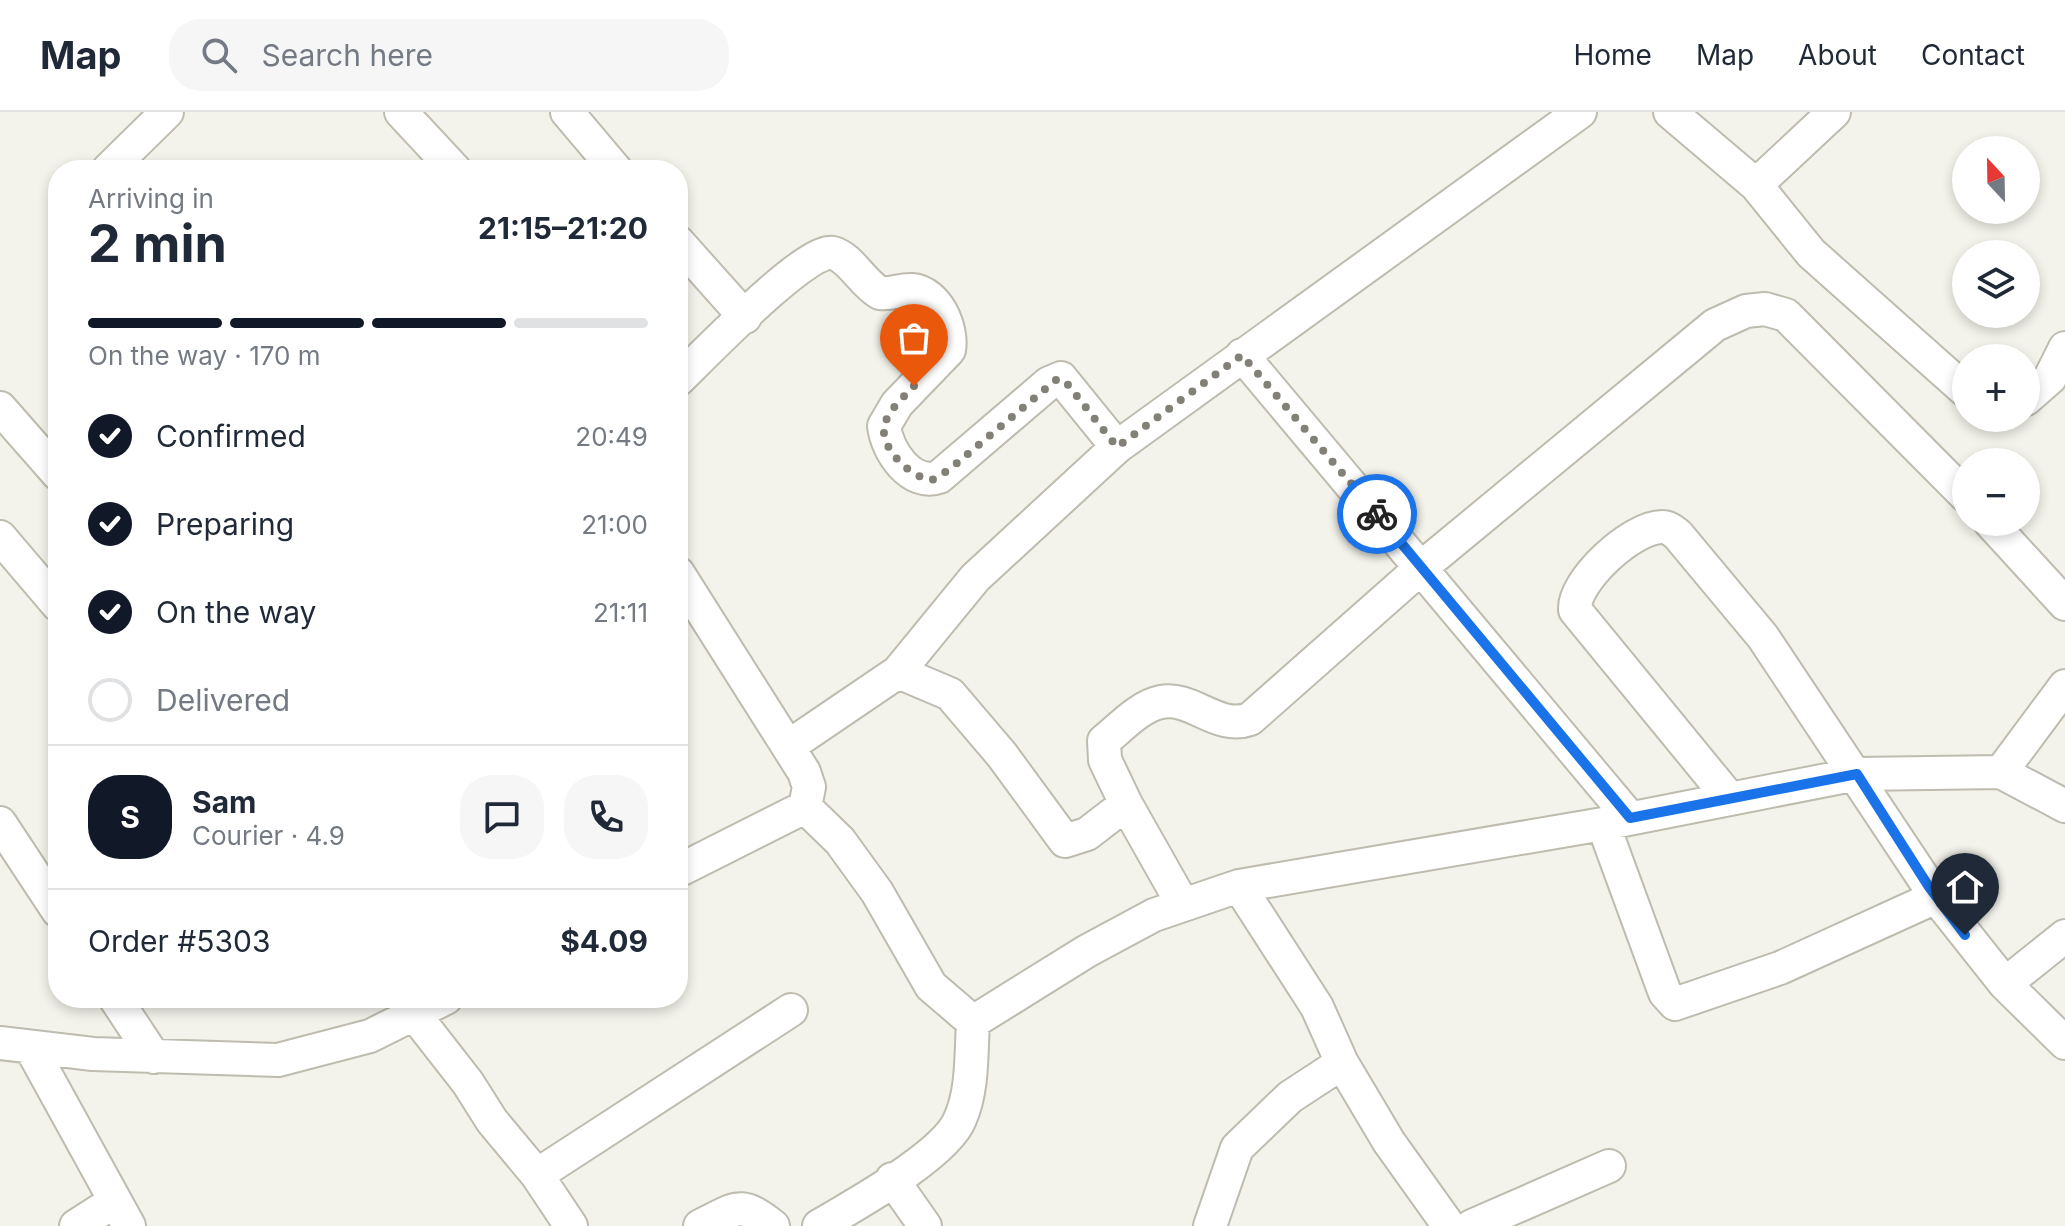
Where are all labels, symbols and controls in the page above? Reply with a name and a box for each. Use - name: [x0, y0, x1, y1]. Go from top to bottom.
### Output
- search box: [169, 19, 729, 91]
- text: Map: [40, 32, 121, 78]
- icon: search: [197, 33, 241, 77]
- text: Search here: [261, 37, 433, 73]
- text: Home: [1573, 38, 1652, 72]
- text: Map: [1696, 38, 1754, 72]
- text: About: [1798, 38, 1877, 72]
- text: Contact: [1921, 38, 2025, 72]
- north arrow: [1952, 136, 2040, 224]
- map controls: [1952, 136, 2040, 536]
- text: Arriving in: [88, 183, 214, 214]
- text: 21:15–21:20: [478, 210, 648, 246]
- text: 2 min: [88, 212, 227, 275]
- button: layers: [1952, 240, 2040, 328]
- pin: [880, 304, 948, 386]
- icon: bag: [892, 316, 936, 360]
- text: On the way · 170 m: [88, 340, 321, 371]
- button: +: [1952, 344, 2040, 432]
- icon: check: [88, 414, 132, 458]
- text: Confirmed: [156, 418, 306, 454]
- text: 20:49: [575, 421, 648, 452]
- button: −: [1952, 448, 2040, 536]
- courier: [1337, 474, 1417, 554]
- icon: bike: [1355, 492, 1399, 536]
- icon: check: [88, 502, 132, 546]
- text: Preparing: [156, 506, 294, 542]
- text: 21:00: [581, 509, 648, 540]
- icon: check: [88, 590, 132, 634]
- text: On the way: [156, 594, 316, 630]
- text: 21:11: [593, 597, 648, 628]
- text: Delivered: [156, 682, 290, 718]
- button: chat: [460, 775, 544, 859]
- button: phone: [564, 775, 648, 859]
- text: Sam: [192, 784, 256, 820]
- text: S: [120, 799, 140, 835]
- text: Courier · 4.9: [192, 820, 345, 851]
- pin: [1931, 853, 1999, 935]
- icon: home: [1943, 865, 1987, 909]
- text: Order #5303: [88, 923, 271, 959]
- text: $4.09: [560, 923, 648, 959]

